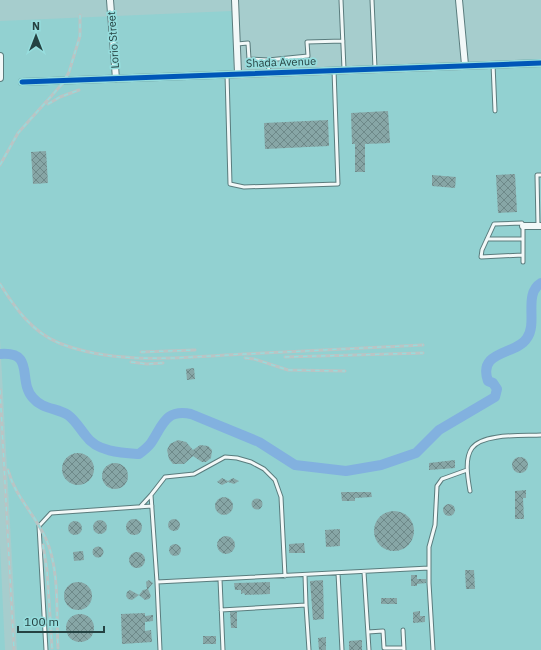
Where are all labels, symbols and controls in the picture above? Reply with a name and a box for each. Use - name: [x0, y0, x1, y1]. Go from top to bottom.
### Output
- street label: Lorio Street: [104, 11, 122, 69]
- north arrow: [16, 16, 56, 56]
- text: N: [32, 19, 40, 33]
- street label: Shada Avenue: [246, 54, 316, 70]
- scale bar: [18, 608, 104, 634]
- text: 100 m: [24, 614, 59, 629]

